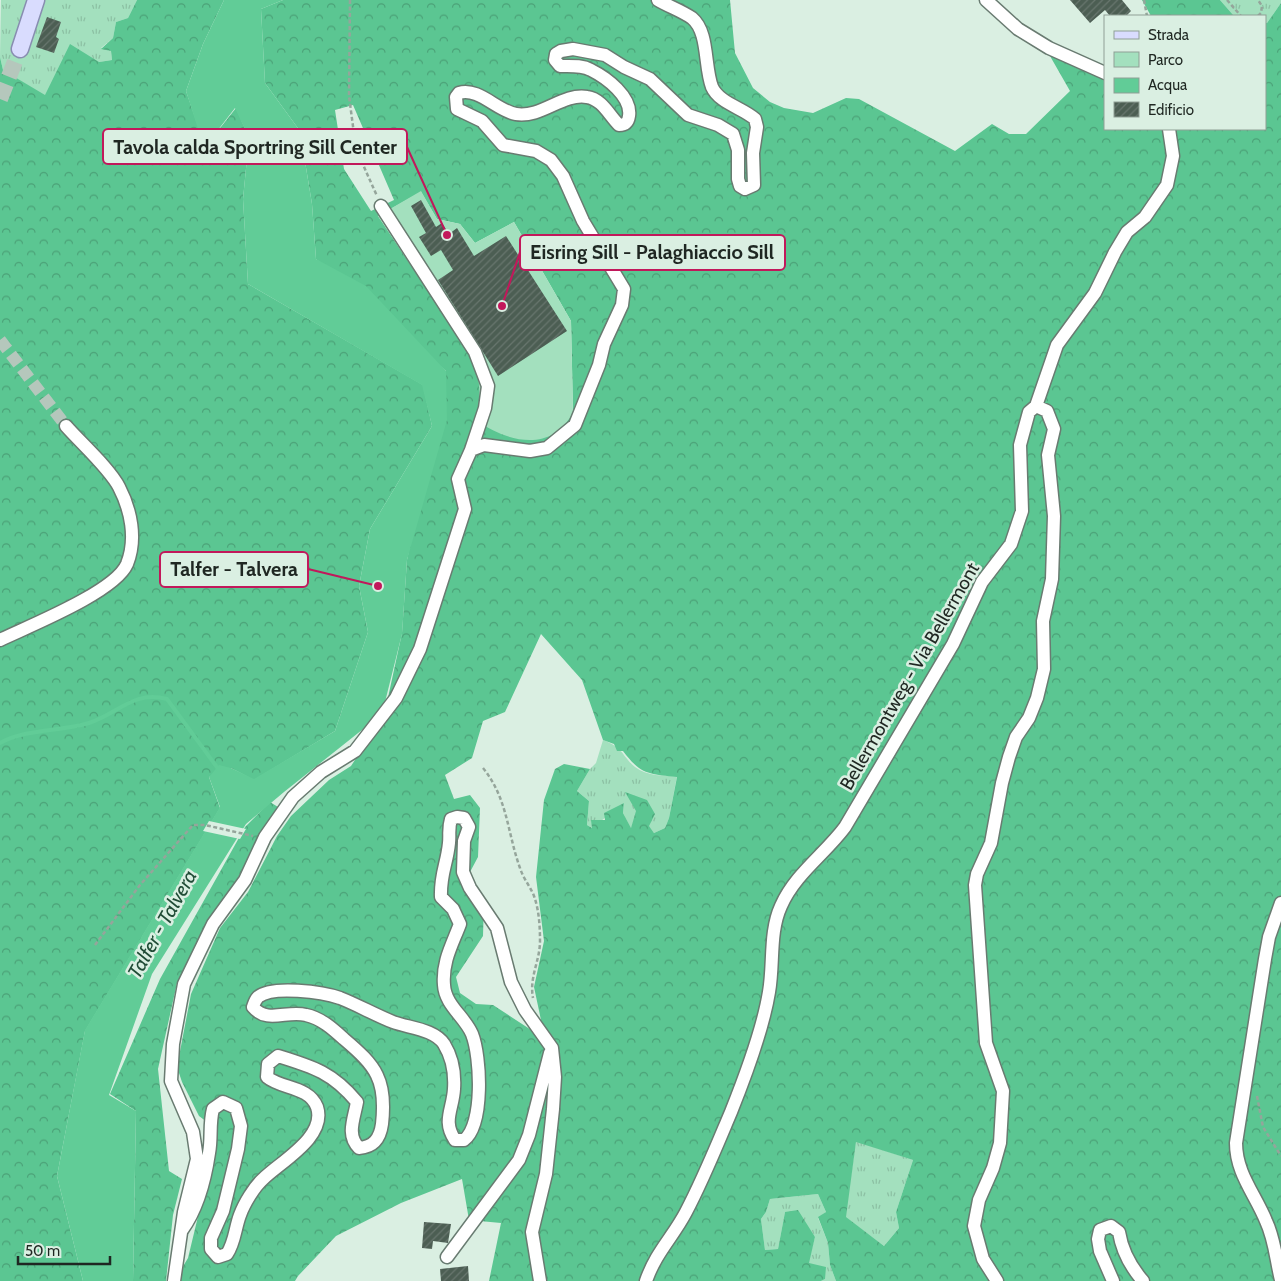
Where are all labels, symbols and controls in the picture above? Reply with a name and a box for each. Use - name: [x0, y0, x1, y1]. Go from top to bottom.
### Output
- legend: [1104, 15, 1266, 130]
- text: Strada: [1148, 26, 1190, 44]
- text: Parco: [1148, 51, 1183, 69]
- text: Acqua: [1148, 76, 1188, 94]
- text: Edificio: [1148, 101, 1194, 119]
- callout: Tavola calda Sportring Sill Center: [103, 129, 407, 164]
- text: Tavola calda Sportring Sill Center: [113, 135, 397, 159]
- callout: Eisring Sill - Palaghiaccio Sill: [520, 235, 785, 270]
- text: Eisring Sill - Palaghiaccio Sill: [530, 240, 774, 264]
- callout: Talfer - Talvera: [160, 552, 308, 587]
- text: Talfer - Talvera: [170, 557, 298, 581]
- street label: Bellermontweg - Via Bellermont: [835, 558, 984, 794]
- water label: Talfer - Talvera: [122, 866, 202, 982]
- scale bar: [18, 1234, 110, 1266]
- text: 50 m: [25, 1242, 60, 1260]

